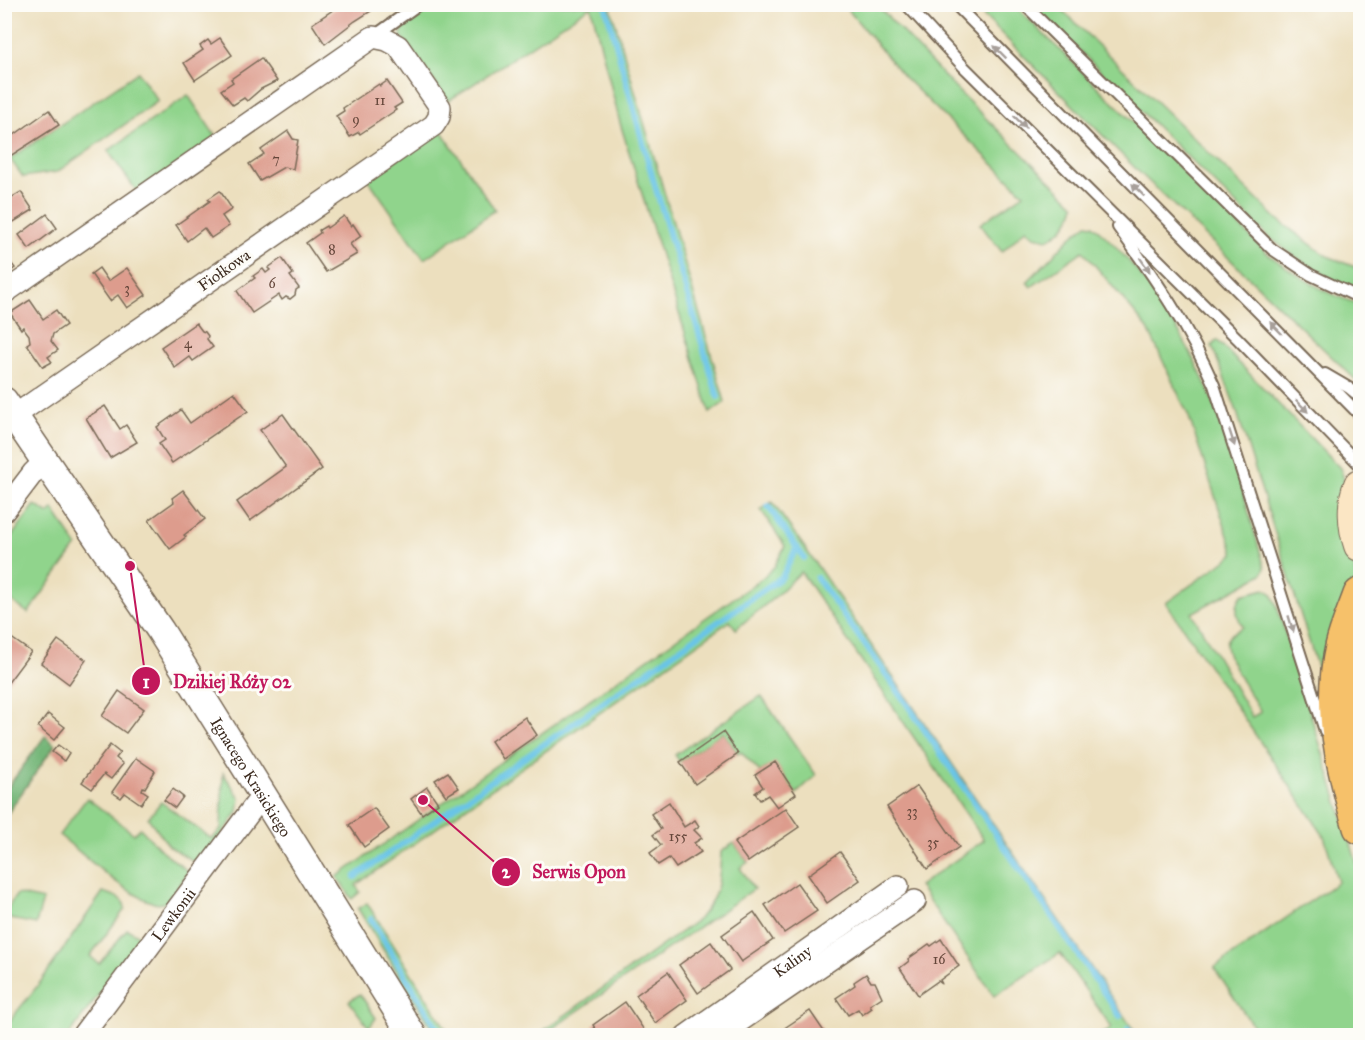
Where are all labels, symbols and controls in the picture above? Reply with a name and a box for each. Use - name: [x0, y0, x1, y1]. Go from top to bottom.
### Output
- one-way arrow: [994, 45, 1008, 59]
- house number: 11: [374, 92, 386, 109]
- house number: 9: [352, 111, 360, 128]
- one-way arrow: [1012, 114, 1026, 128]
- house number: 7: [272, 151, 280, 168]
- one-way arrow: [1131, 183, 1145, 198]
- house number: 8: [328, 241, 336, 258]
- street label: Fiołkowa: [194, 245, 254, 295]
- one-way arrow: [1139, 256, 1151, 272]
- house number: 6: [268, 275, 276, 292]
- house number: 3: [124, 280, 130, 297]
- one-way arrow: [1268, 321, 1283, 335]
- house number: 4: [184, 335, 193, 352]
- one-way arrow: [1295, 399, 1309, 413]
- one-way arrow: [1228, 429, 1237, 447]
- one-way arrow: [1287, 615, 1297, 633]
- callout: Dzikiej Róży 02: [131, 663, 304, 699]
- text: 1: [142, 671, 150, 693]
- text: Dzikiej Róży 02: [173, 671, 292, 694]
- street label: Ignacego Krasickiego: [207, 713, 296, 840]
- house number: 33: [906, 803, 918, 820]
- house number: 155: [669, 828, 688, 845]
- house number: 35: [927, 834, 940, 851]
- callout: Serwis Opon: [491, 854, 638, 890]
- text: 2: [502, 861, 512, 883]
- text: Serwis Opon: [532, 861, 626, 884]
- street label: Lewkonii: [147, 883, 200, 945]
- street label: Kaliny: [769, 941, 815, 981]
- house number: 16: [933, 951, 946, 968]

